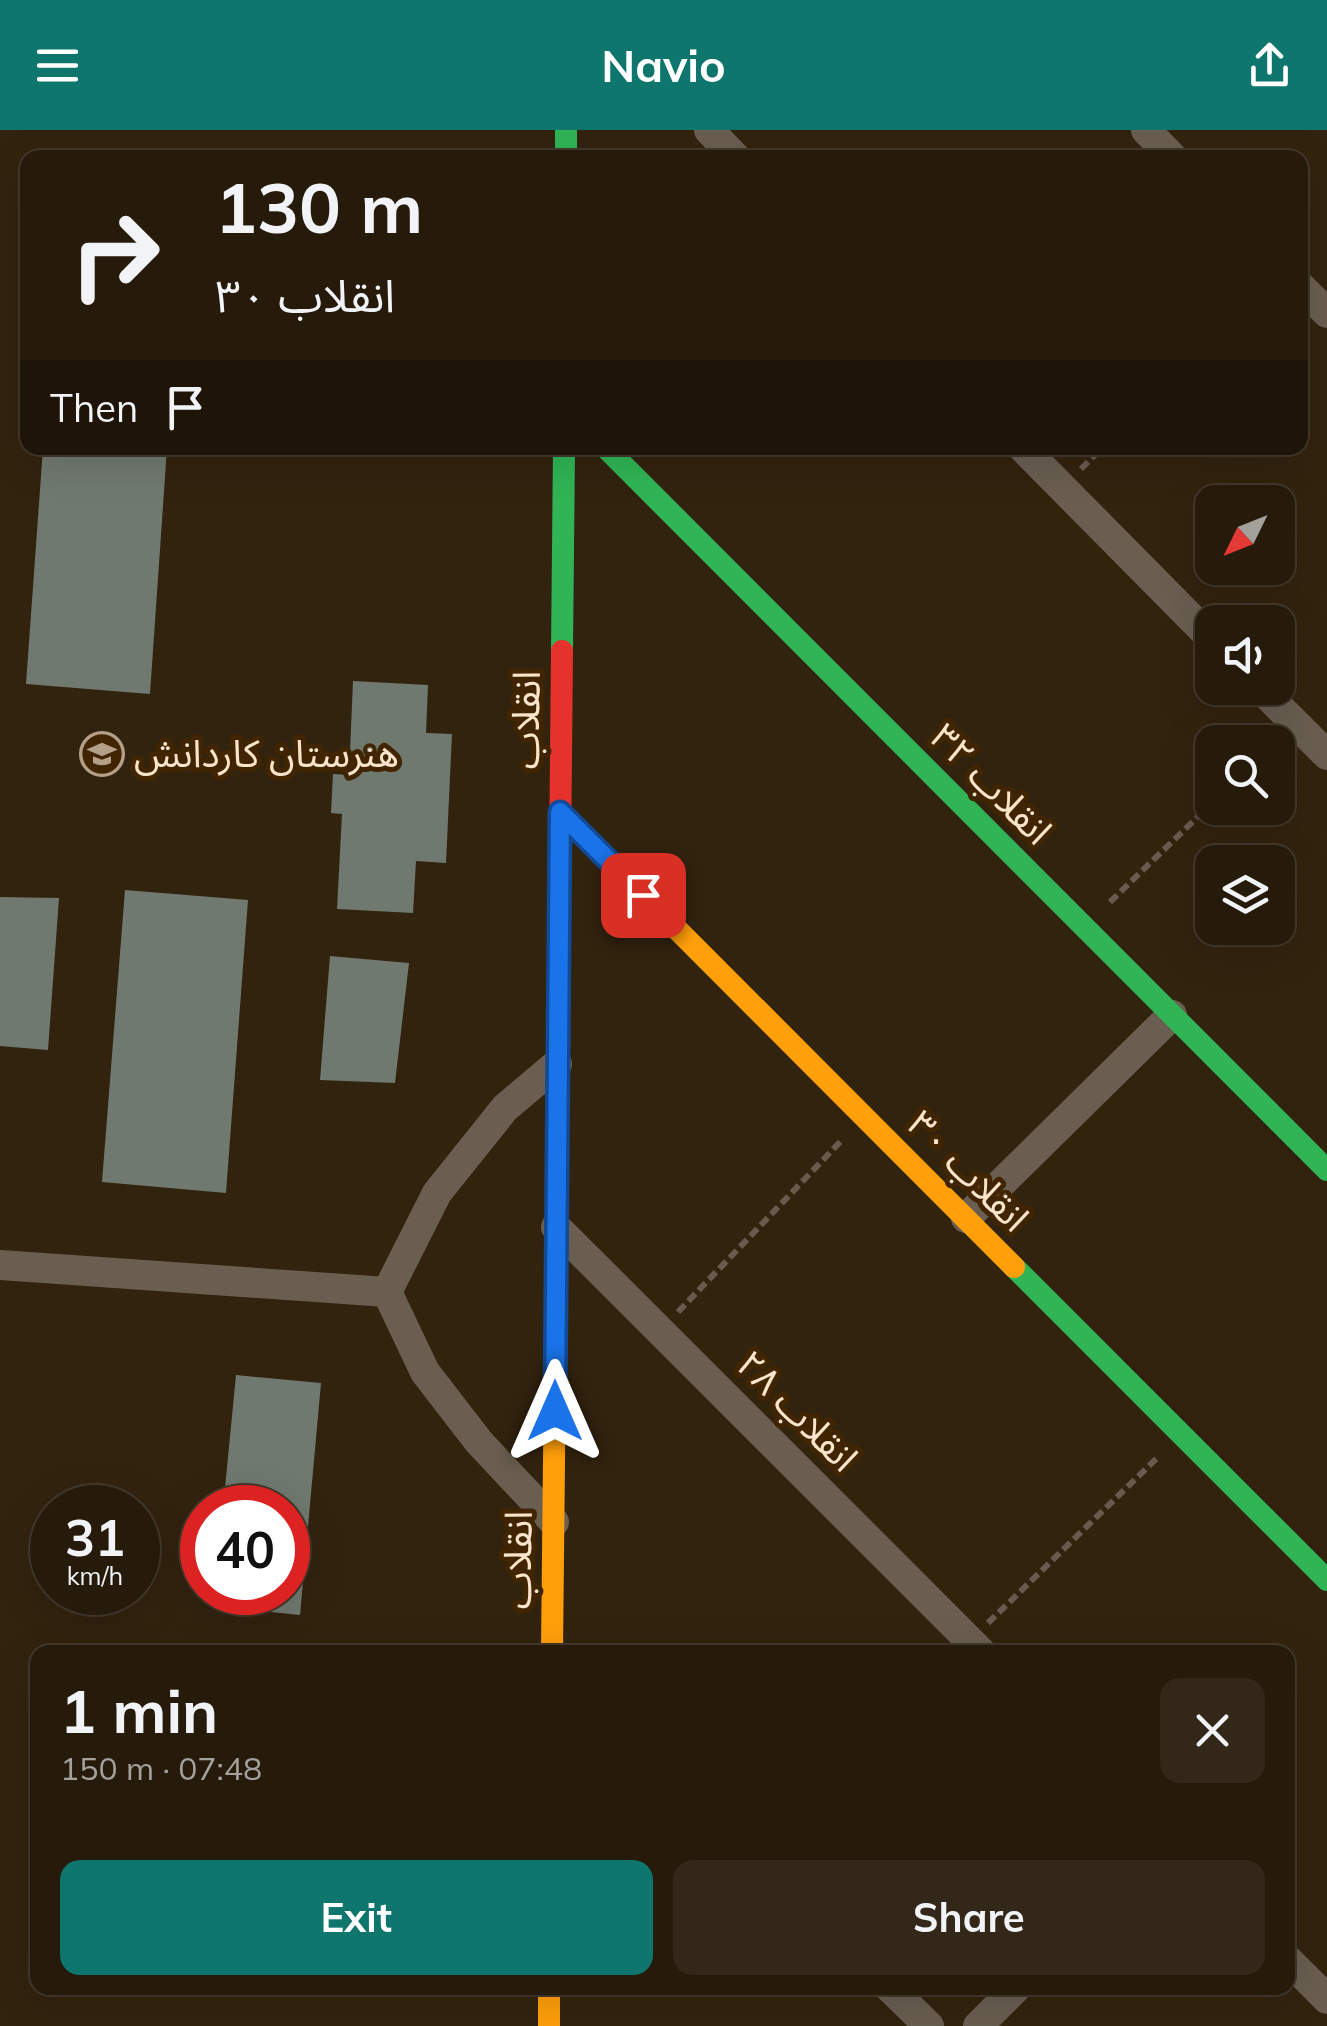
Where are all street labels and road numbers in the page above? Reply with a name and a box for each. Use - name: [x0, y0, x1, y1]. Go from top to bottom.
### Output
- street label: انقلاب: [500, 670, 550, 770]
- street label: انقلاب ۳۲: [921, 713, 1062, 854]
- street label: انقلاب ۳۰: [898, 1100, 1039, 1241]
- street label: انقلاب ۲۸: [727, 1340, 868, 1481]
- street label: انقلاب: [492, 1510, 542, 1610]

